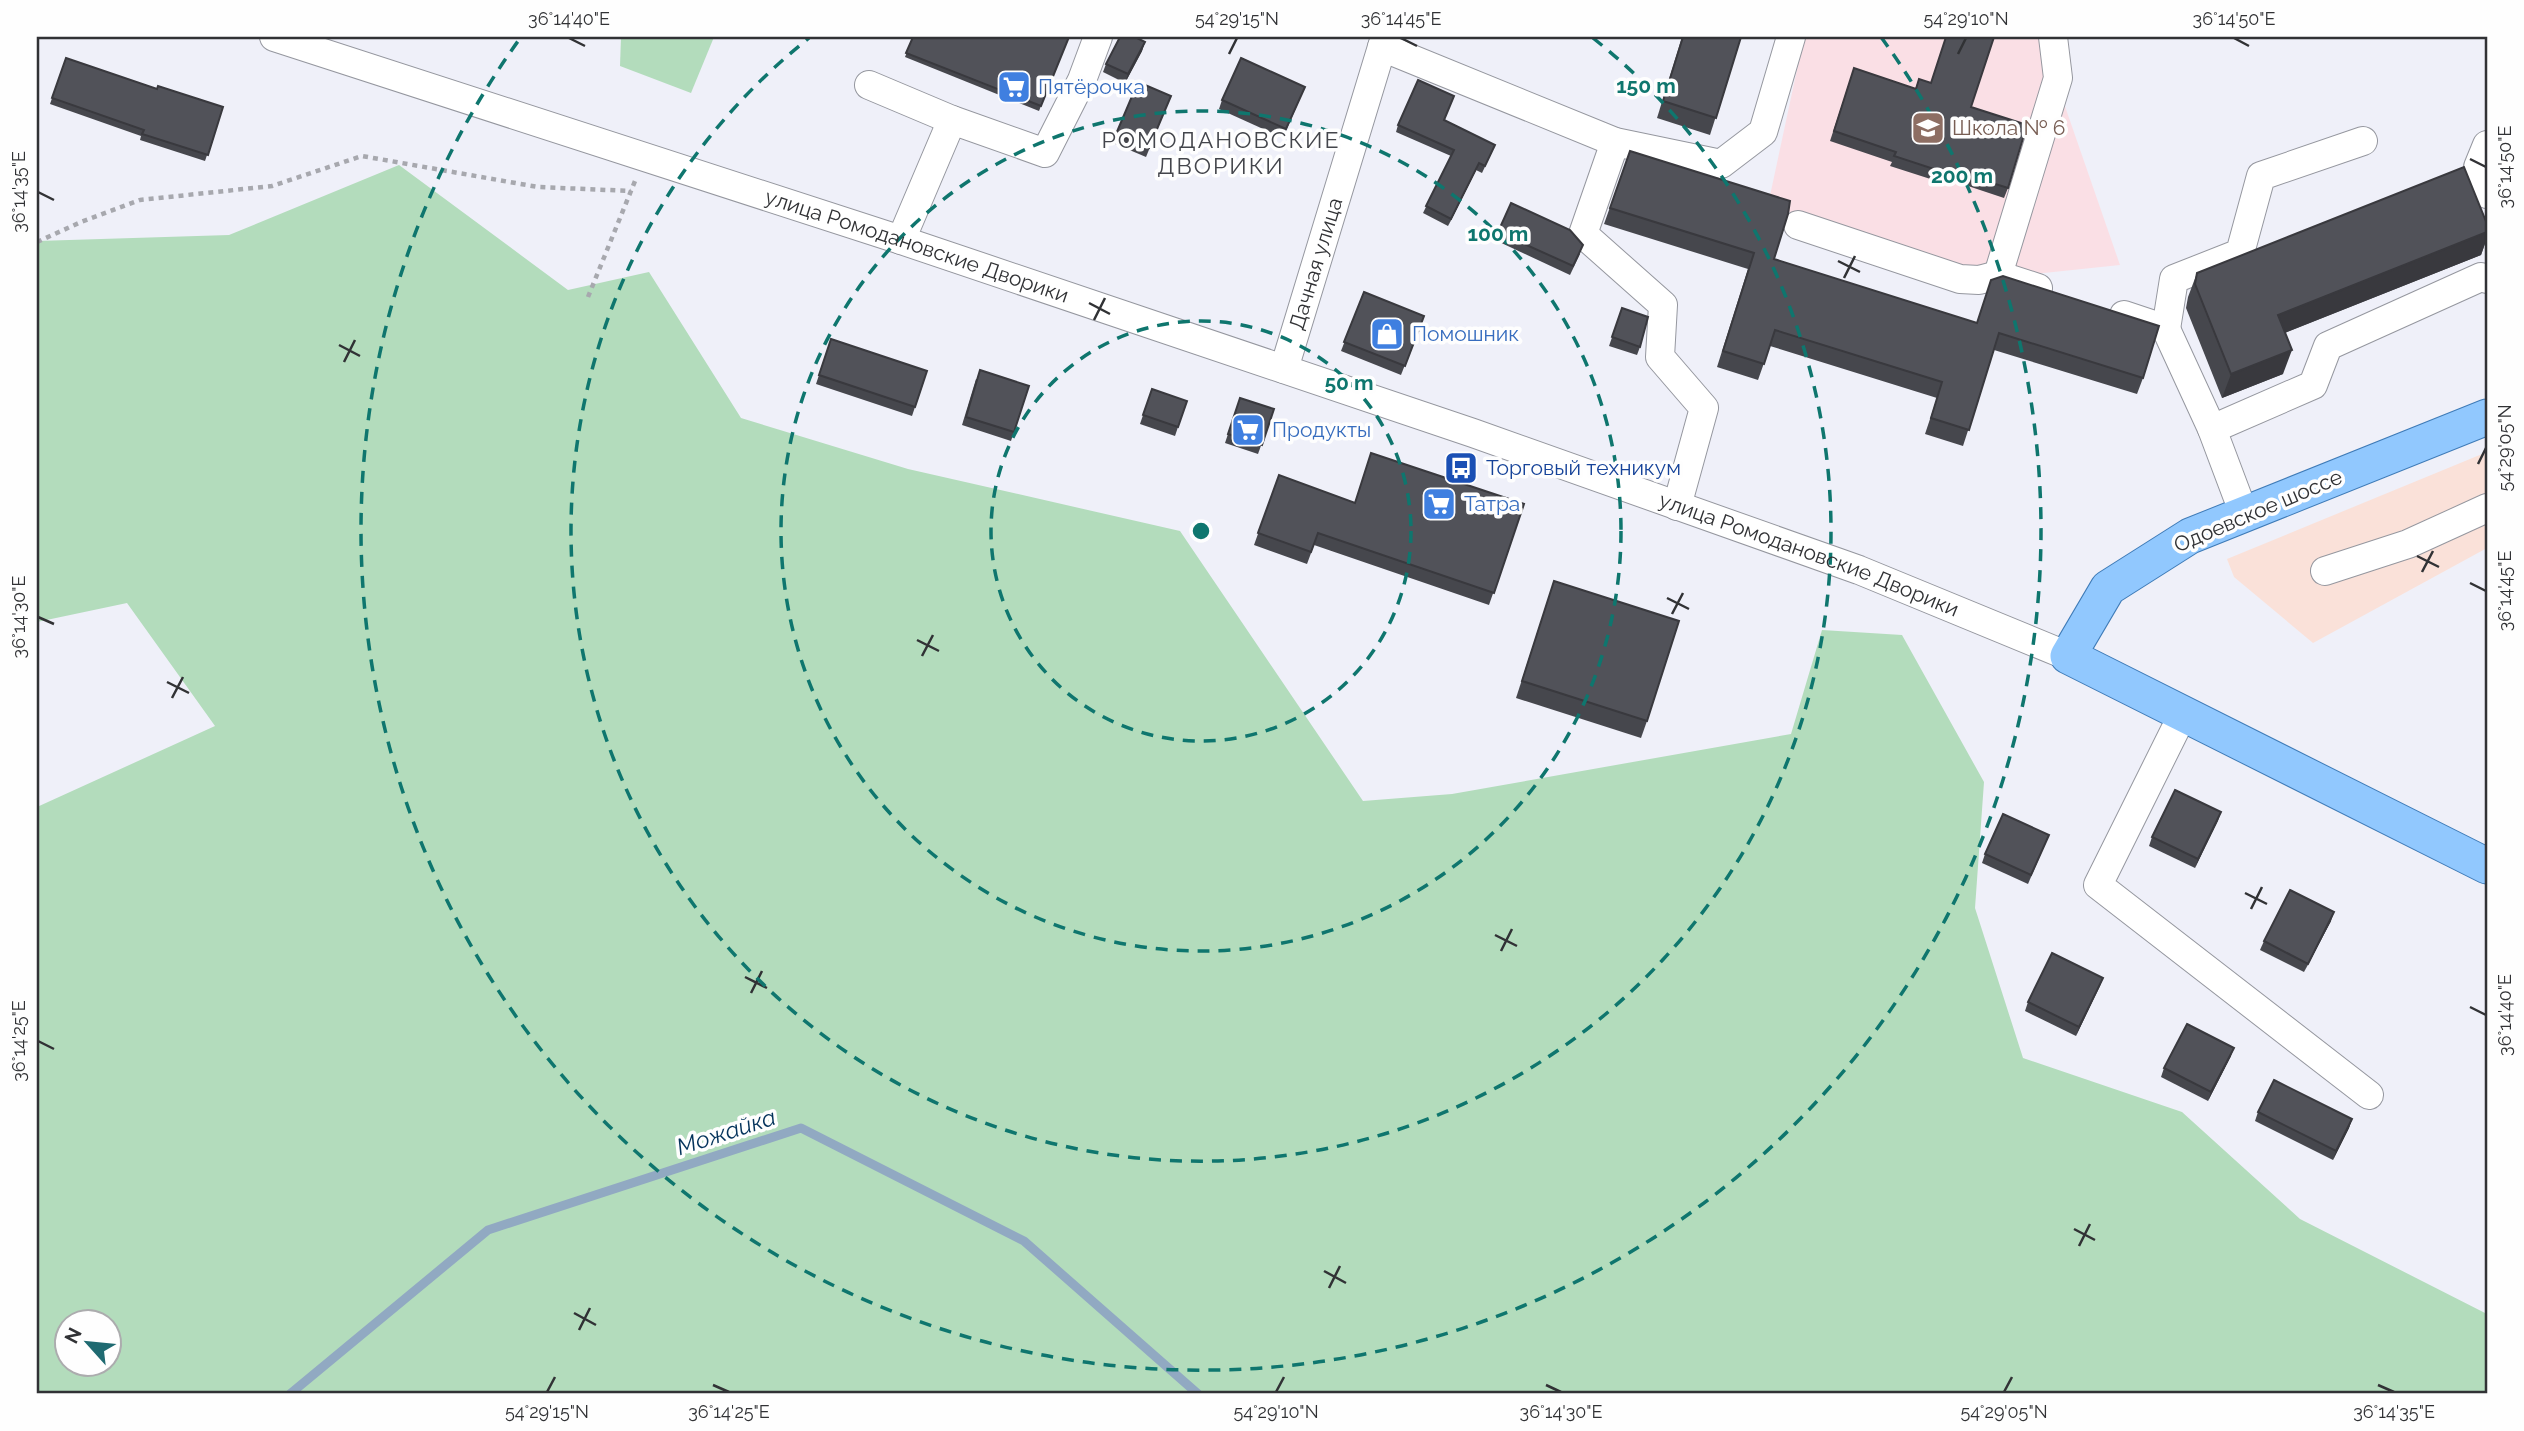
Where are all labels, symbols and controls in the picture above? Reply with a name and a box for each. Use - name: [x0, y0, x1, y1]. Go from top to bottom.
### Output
- text: 36°14'40"E: [528, 8, 610, 29]
- text: 54°29'15"N: [1195, 8, 1279, 29]
- text: 36°14'45"E: [1361, 8, 1441, 29]
- text: 54°29'10"N: [1923, 8, 2009, 29]
- text: 36°14'50"E: [2193, 8, 2275, 29]
- supermarket icon: Пятёрочка: [995, 68, 1033, 106]
- text: 150 m: [1616, 73, 1676, 98]
- place label: Пятёрочка: [1038, 74, 1145, 99]
- school or university icon: Школа № 6: [1909, 109, 1947, 147]
- place label: Школа № 6: [1952, 115, 2066, 140]
- district label: РОМОДАНОВСКИЕ ДВОРИКИ: [1101, 126, 1341, 179]
- text: 36°14'50"E: [2494, 126, 2515, 208]
- text: 36°14'35"E: [8, 151, 29, 233]
- text: 200 m: [1931, 163, 1993, 188]
- street label: улица Ромодановские Дворики: [762, 184, 1072, 308]
- street label: Дачная улица: [1284, 195, 1347, 333]
- text: 100 m: [1468, 221, 1528, 246]
- shop icon: Помошник: [1368, 315, 1406, 353]
- place label: Помошник: [1412, 321, 1519, 346]
- text: 50 m: [1324, 370, 1374, 395]
- text: 54°29'05"N: [2494, 404, 2515, 492]
- supermarket icon: Продукты: [1229, 411, 1267, 449]
- place label: Продукты: [1272, 417, 1371, 442]
- bus stop icon: Торговый техникум: [1442, 449, 1480, 487]
- place label: Торговый техникум: [1486, 455, 1681, 480]
- street label: Одоевское шоссе: [2170, 464, 2346, 557]
- supermarket icon: Татра: [1420, 485, 1458, 523]
- street label: улица Ромодановские Дворики: [1656, 487, 1963, 622]
- place label: Татра: [1464, 491, 1520, 516]
- centre of rings: [1189, 519, 1213, 543]
- text: 36°14'45"E: [2494, 551, 2515, 631]
- text: 36°14'30"E: [8, 576, 29, 658]
- text: 36°14'40"E: [2494, 974, 2515, 1056]
- text: 36°14'25"E: [8, 1000, 29, 1082]
- water label: Можайка: [673, 1103, 779, 1160]
- north arrow: [52, 1308, 122, 1378]
- text: N: [60, 1324, 86, 1347]
- text: 54°29'15"N: [505, 1401, 589, 1422]
- text: 36°14'25"E: [688, 1401, 770, 1422]
- text: 54°29'10"N: [1233, 1401, 1319, 1422]
- text: 36°14'30"E: [1520, 1401, 1602, 1422]
- text: 54°29'05"N: [1960, 1401, 2048, 1422]
- text: 36°14'35"E: [2353, 1401, 2435, 1422]

